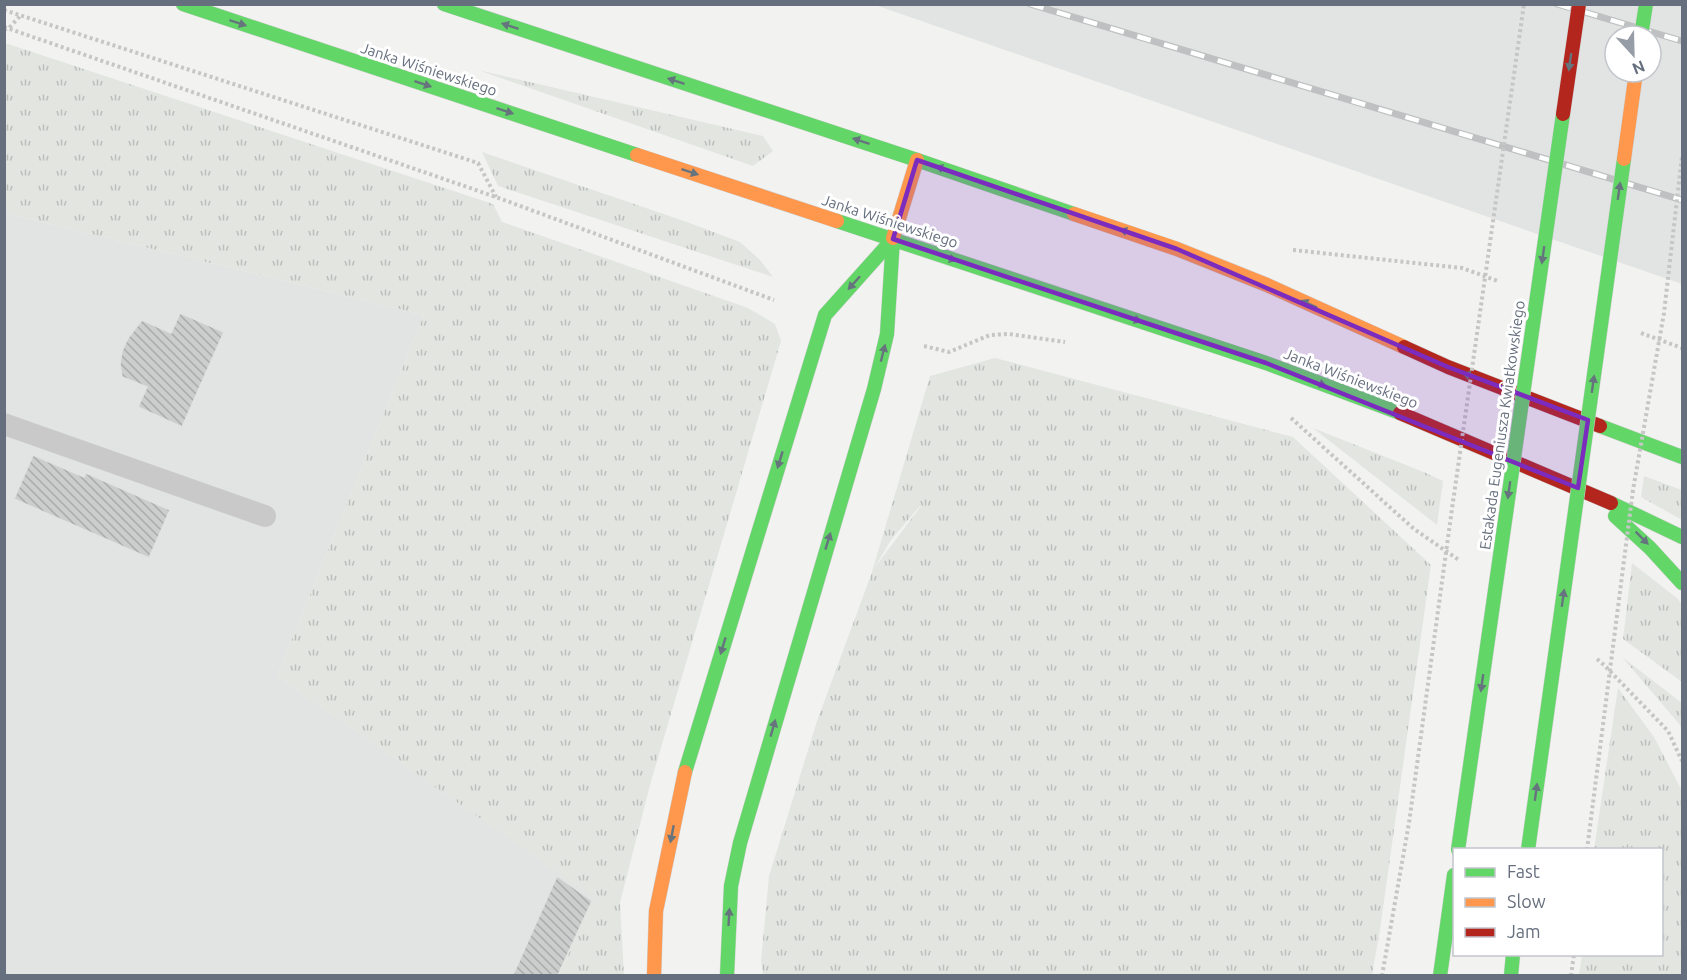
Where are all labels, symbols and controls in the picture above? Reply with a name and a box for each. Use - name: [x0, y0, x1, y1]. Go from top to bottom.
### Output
- one-way arrow: [229, 19, 247, 28]
- one-way arrow: [501, 21, 519, 30]
- north arrow: [1603, 24, 1663, 84]
- street label: Janka Wiśniewskiego: [359, 39, 499, 99]
- one-way arrow: [1566, 53, 1575, 72]
- text: N: [1630, 57, 1648, 78]
- one-way arrow: [667, 75, 685, 85]
- one-way arrow: [414, 80, 432, 90]
- one-way arrow: [496, 107, 514, 116]
- one-way arrow: [852, 136, 870, 146]
- one-way arrow: [935, 163, 953, 173]
- one-way arrow: [681, 168, 699, 177]
- one-way arrow: [1615, 182, 1624, 201]
- street label: Janka Wiśniewskiego: [820, 191, 960, 251]
- one-way arrow: [1119, 226, 1137, 236]
- one-way arrow: [1538, 246, 1547, 265]
- one-way arrow: [939, 253, 957, 263]
- one-way arrow: [848, 275, 861, 290]
- one-way arrow: [1300, 299, 1318, 309]
- street label: Estakada Eugeniusza Kwiatkowskiego: [1476, 299, 1528, 551]
- one-way arrow: [1124, 315, 1142, 325]
- one-way arrow: [878, 344, 888, 363]
- street label: Janka Wiśniewskiego: [1282, 345, 1420, 411]
- one-way arrow: [1462, 371, 1480, 380]
- one-way arrow: [1588, 375, 1597, 394]
- one-way arrow: [1309, 378, 1327, 388]
- one-way arrow: [775, 451, 784, 469]
- one-way arrow: [1505, 481, 1514, 500]
- one-way arrow: [1635, 531, 1649, 546]
- one-way arrow: [824, 532, 833, 550]
- one-way arrow: [1558, 589, 1567, 608]
- one-way arrow: [718, 638, 727, 656]
- one-way arrow: [1477, 674, 1486, 693]
- one-way arrow: [769, 719, 778, 737]
- one-way arrow: [1531, 782, 1541, 801]
- one-way arrow: [666, 825, 676, 844]
- legend: [1453, 848, 1663, 956]
- text: Fast: [1507, 861, 1540, 881]
- text: Slow: [1507, 891, 1546, 911]
- one-way arrow: [724, 908, 734, 927]
- text: Jam: [1507, 921, 1541, 941]

